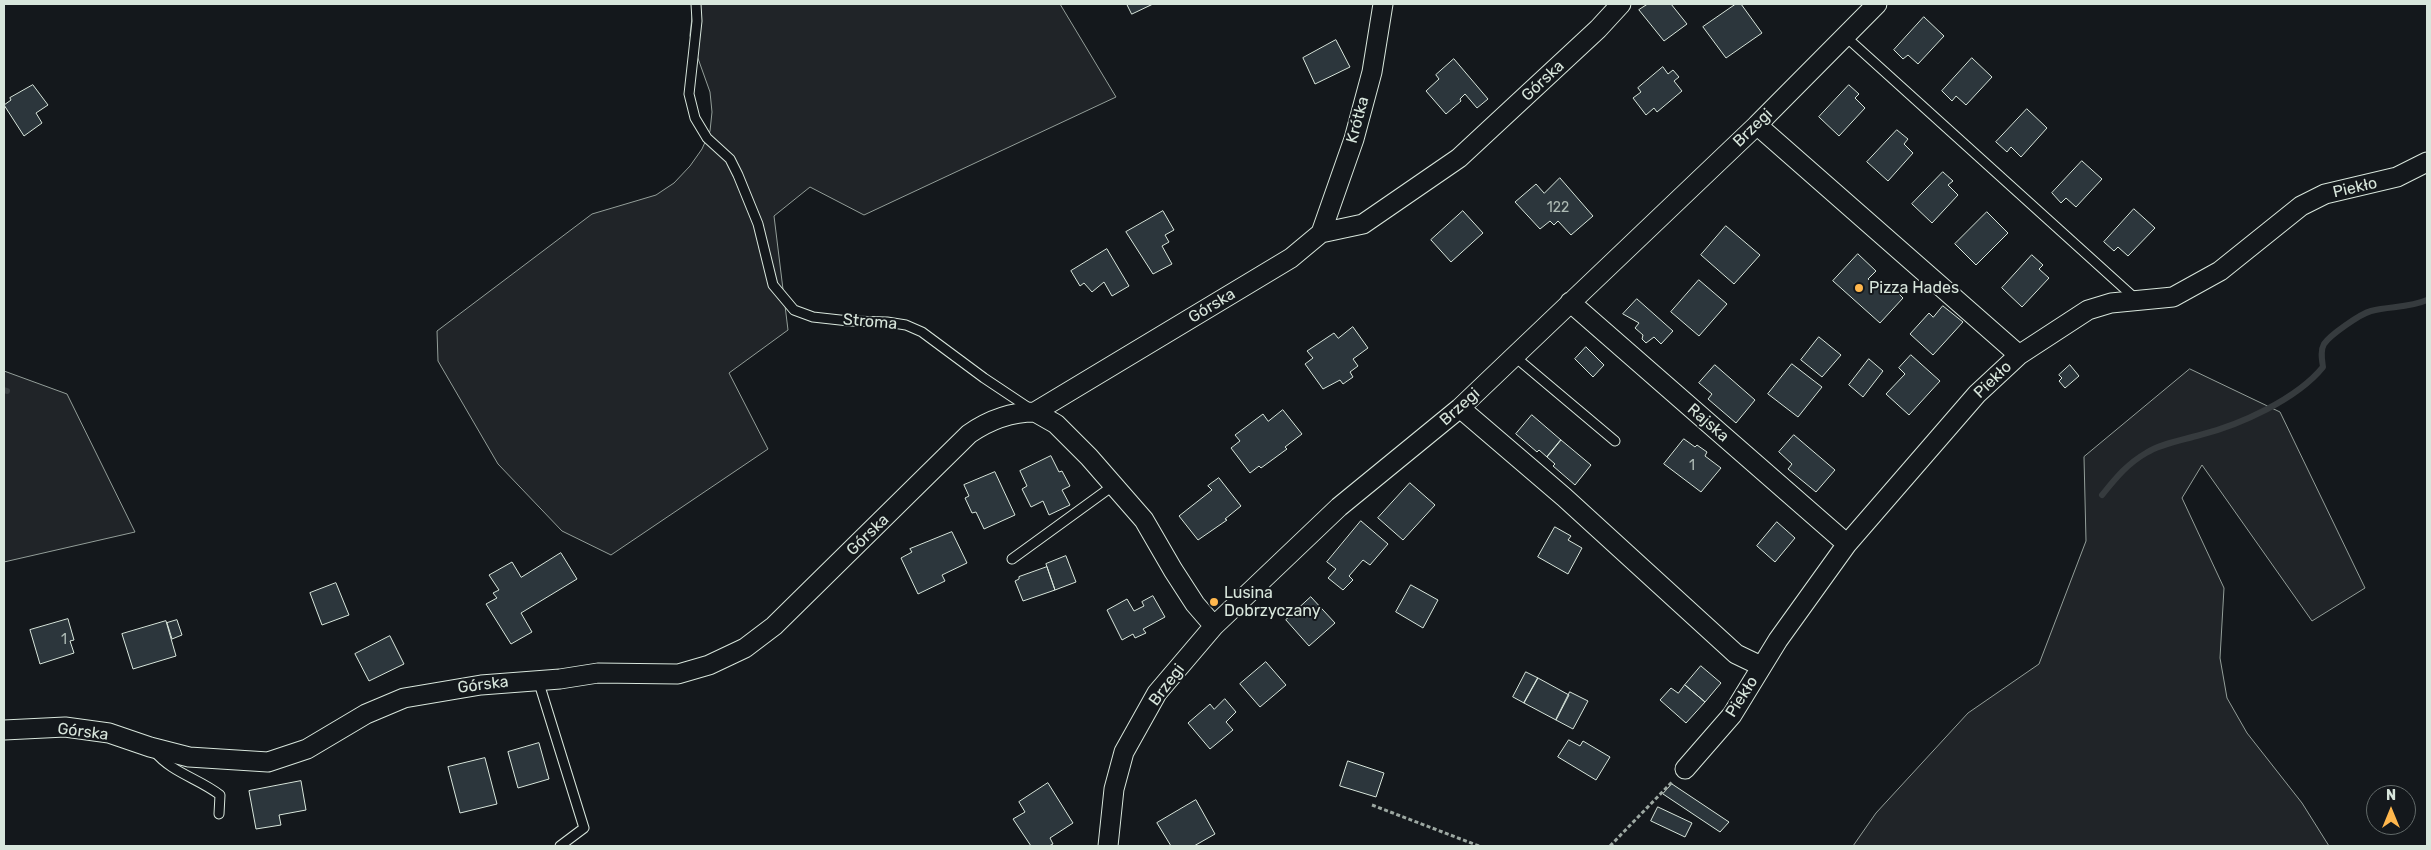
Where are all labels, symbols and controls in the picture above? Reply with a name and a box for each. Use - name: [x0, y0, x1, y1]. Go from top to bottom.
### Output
- street label: Górska: [1518, 57, 1568, 105]
- street label: Krótka: [1343, 94, 1373, 146]
- street label: Brzegi: [1729, 105, 1777, 151]
- street label: Piekło: [2331, 174, 2379, 202]
- house number: 122: [1547, 200, 1569, 216]
- place label: Pizza Hades: [1869, 278, 1959, 298]
- marker: Pizza Hades: [1853, 282, 1865, 294]
- street label: Górska: [1185, 285, 1239, 327]
- street label: Stroma: [842, 310, 898, 334]
- street label: Piekło: [1970, 357, 2016, 403]
- street label: Brzegi: [1436, 384, 1484, 430]
- street label: Rajska: [1683, 400, 1733, 446]
- house number: 1: [1689, 458, 1695, 474]
- street label: Górska: [843, 510, 893, 560]
- place label: Lusina Dobrzyczany: [1224, 583, 1321, 621]
- marker: Lusina Dobrzyczany: [1208, 596, 1220, 608]
- house number: 1: [61, 632, 67, 648]
- street label: Brzegi: [1145, 660, 1189, 710]
- street label: Górska: [456, 672, 510, 698]
- street label: Piekło: [1722, 673, 1762, 721]
- street label: Górska: [56, 719, 110, 745]
- north arrow: [2366, 785, 2416, 835]
- text: N: [2386, 787, 2396, 804]

